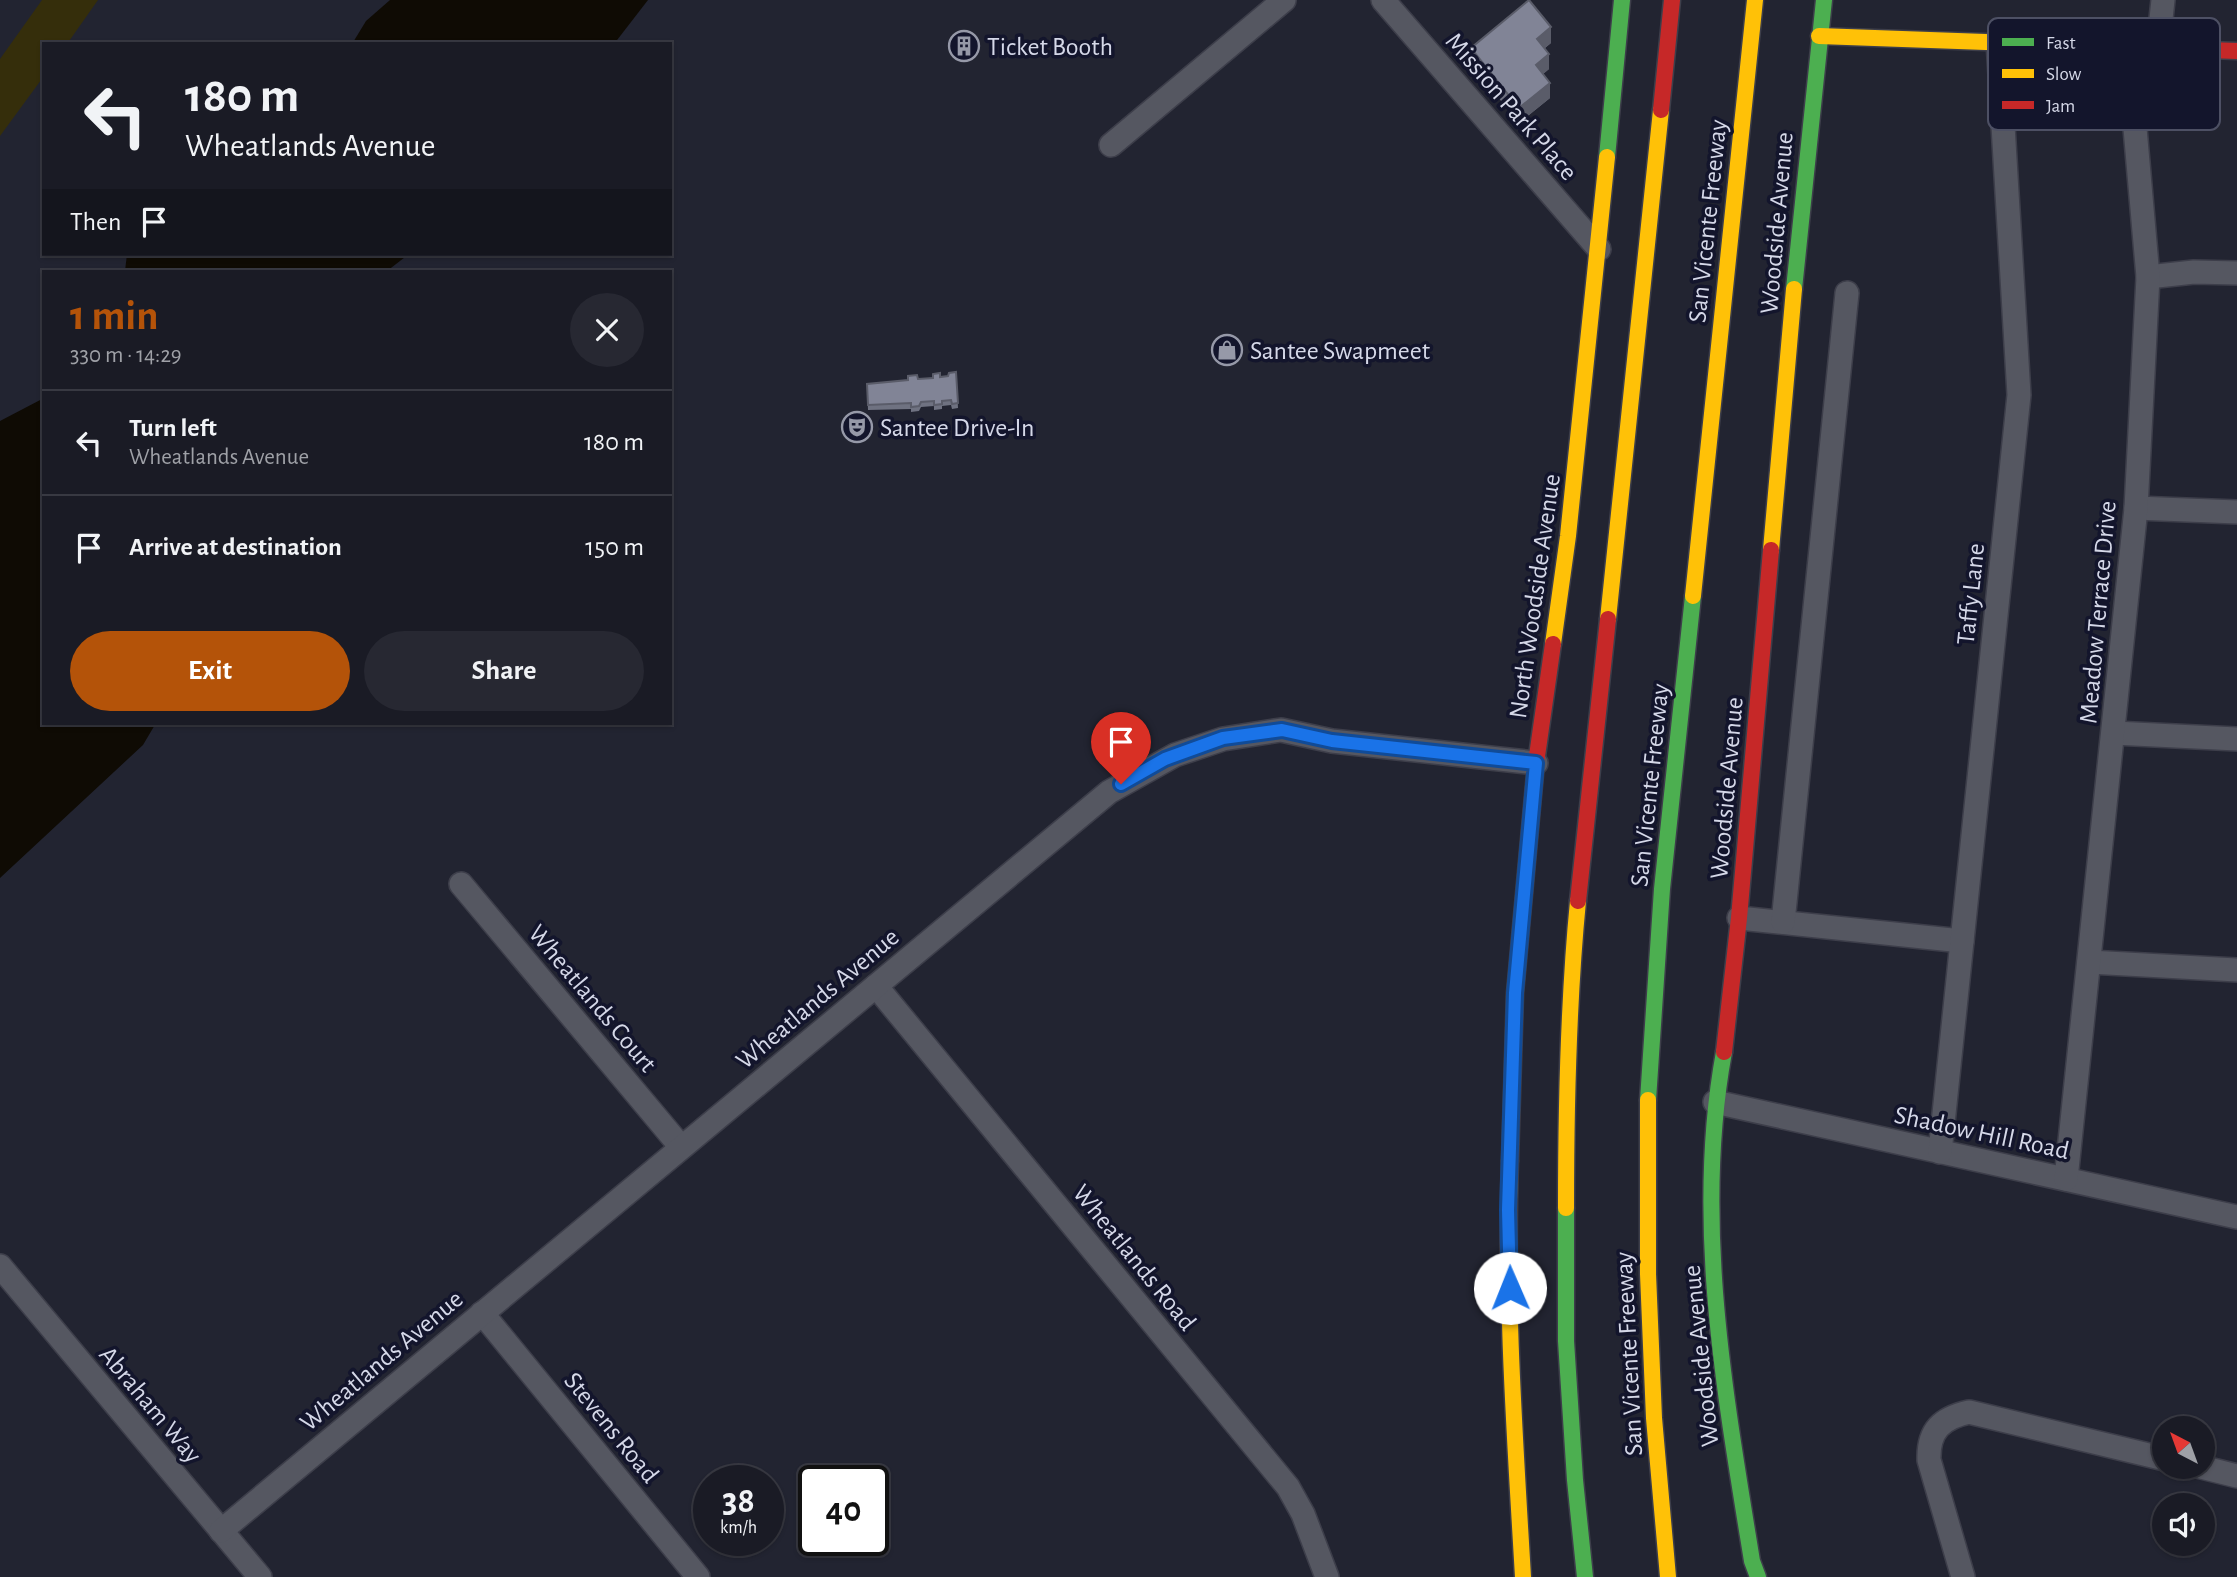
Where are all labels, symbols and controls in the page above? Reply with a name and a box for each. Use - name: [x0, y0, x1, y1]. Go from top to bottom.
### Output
- legend: [1988, 18, 2220, 130]
- street label: Mission Park Place: [1441, 28, 1582, 185]
- building icon: Ticket Booth: [947, 29, 981, 63]
- place label: Ticket Booth: [987, 34, 1113, 60]
- text: Fast: [2046, 34, 2076, 53]
- text: Slow: [2046, 65, 2082, 84]
- icon: left: [70, 70, 161, 161]
- text: 180 m: [185, 72, 299, 121]
- text: Jam: [2046, 97, 2075, 116]
- street label: San Vicente Freeway: [1684, 118, 1732, 324]
- text: Wheatlands Avenue: [185, 130, 436, 162]
- street label: Woodside Avenue: [1756, 131, 1798, 315]
- icon: arrive: [135, 203, 173, 241]
- text: Then: [70, 209, 121, 235]
- button: close: [570, 293, 644, 367]
- text: 1 min: [70, 295, 159, 337]
- shop icon: Santee Swapmeet: [1210, 333, 1244, 367]
- place label: Santee Swapmeet: [1250, 338, 1430, 364]
- text: 330 m · 14:29: [70, 344, 182, 367]
- theatre icon: Santee Drive-In: [840, 410, 874, 444]
- text: Turn left: [129, 415, 217, 441]
- place label: Santee Drive-In: [880, 415, 1035, 441]
- icon: left: [70, 424, 108, 462]
- text: 180 m: [584, 429, 644, 455]
- text: Wheatlands Avenue: [129, 446, 309, 469]
- street label: North Woodside Avenue: [1505, 472, 1565, 720]
- street label: Meadow Terrace Drive: [2075, 500, 2121, 725]
- icon: arrive: [70, 529, 108, 567]
- text: Arrive at destination: [129, 534, 342, 560]
- text: 150 m: [585, 534, 644, 560]
- street label: Taffy Lane: [1953, 542, 1989, 646]
- button: Exit: [70, 631, 350, 711]
- button: Share: [364, 631, 644, 711]
- street label: San Vicente Freeway: [1626, 682, 1674, 888]
- street label: Woodside Avenue: [1706, 696, 1748, 880]
- pin: [1091, 712, 1151, 784]
- icon: arrive: [1102, 723, 1140, 761]
- street label: Wheatlands Court: [523, 920, 661, 1077]
- street label: Wheatlands Avenue: [731, 923, 904, 1074]
- street label: Shadow Hill Road: [1892, 1102, 2072, 1164]
- street label: Wheatlands Road: [1068, 1180, 1201, 1336]
- position arrow: [1473, 1251, 1547, 1325]
- street label: San Vicente Freeway: [1611, 1251, 1647, 1457]
- street label: Woodside Avenue: [1679, 1264, 1723, 1448]
- street label: Wheatlands Avenue: [295, 1285, 468, 1436]
- street label: Abraham Way: [94, 1341, 206, 1468]
- street label: Stevens Road: [559, 1367, 663, 1488]
- north arrow: [2152, 1416, 2216, 1479]
- map controls: [2152, 1416, 2215, 1556]
- speed limit sign: 40: [798, 1465, 889, 1556]
- text: 38: [722, 1484, 755, 1519]
- button: sound: [2152, 1493, 2215, 1556]
- text: km/h: [720, 1519, 757, 1537]

